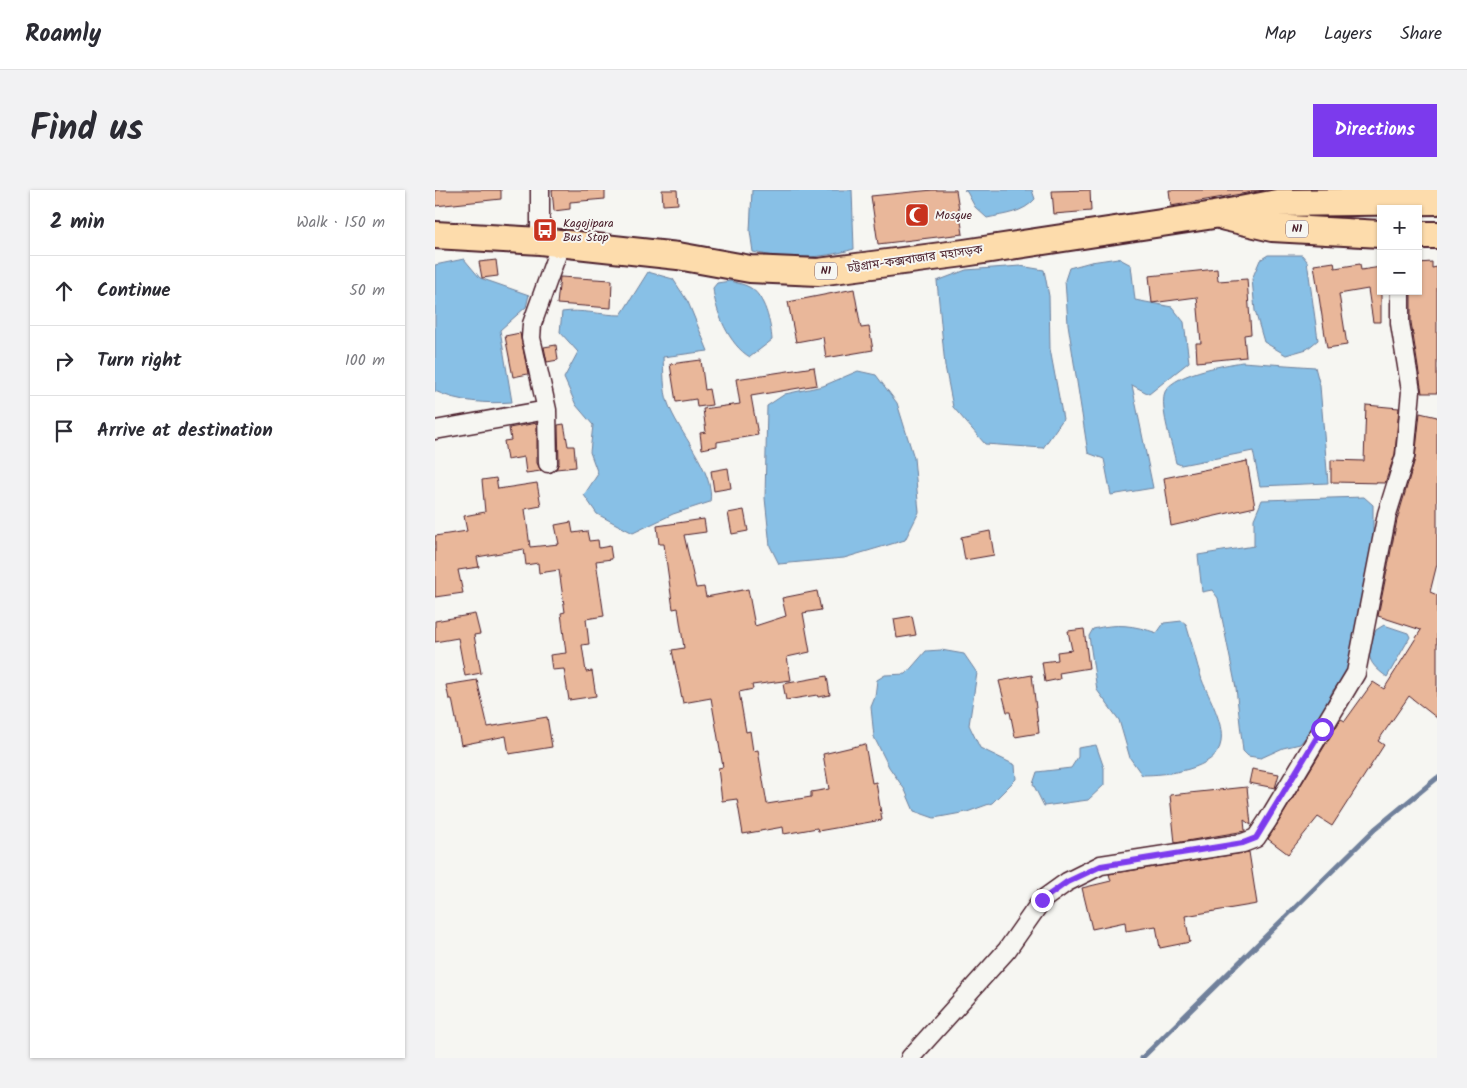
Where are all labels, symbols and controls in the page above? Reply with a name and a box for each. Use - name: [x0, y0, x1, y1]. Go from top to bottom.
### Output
- text: Roamly: [25, 15, 101, 54]
- text: Map: [1265, 20, 1296, 49]
- text: Layers: [1324, 20, 1372, 49]
- text: Share: [1400, 20, 1442, 49]
- text: Find us: [30, 102, 143, 158]
- button: Directions: [1313, 104, 1437, 157]
- mosque icon: Mosque: [904, 202, 930, 228]
- map controls: [1377, 205, 1422, 295]
- button: +: [1377, 205, 1422, 250]
- text: 2 min: [50, 206, 105, 239]
- place label: Mosque: [935, 206, 972, 225]
- text: Walk · 150 m: [296, 210, 385, 235]
- place label: Kagojipara Bus Stop: [563, 214, 614, 247]
- bus stop icon: Kagojipara Bus Stop: [532, 217, 558, 243]
- road number: N1: [1286, 220, 1308, 238]
- street label: চট্টগ্রাম-কক্সবাজার মহাসড়ক: [845, 240, 984, 278]
- button: −: [1377, 250, 1422, 295]
- road number: N1: [815, 262, 837, 280]
- text: Continue: [97, 276, 170, 306]
- icon: ahead: [50, 277, 78, 305]
- text: 50 m: [349, 278, 385, 303]
- text: Turn right: [97, 346, 182, 376]
- icon: right: [50, 347, 78, 375]
- text: 100 m: [345, 348, 385, 373]
- text: Arrive at destination: [97, 416, 273, 446]
- icon: arrive: [50, 417, 78, 445]
- route start: [1311, 718, 1334, 741]
- route end: [1031, 889, 1054, 912]

